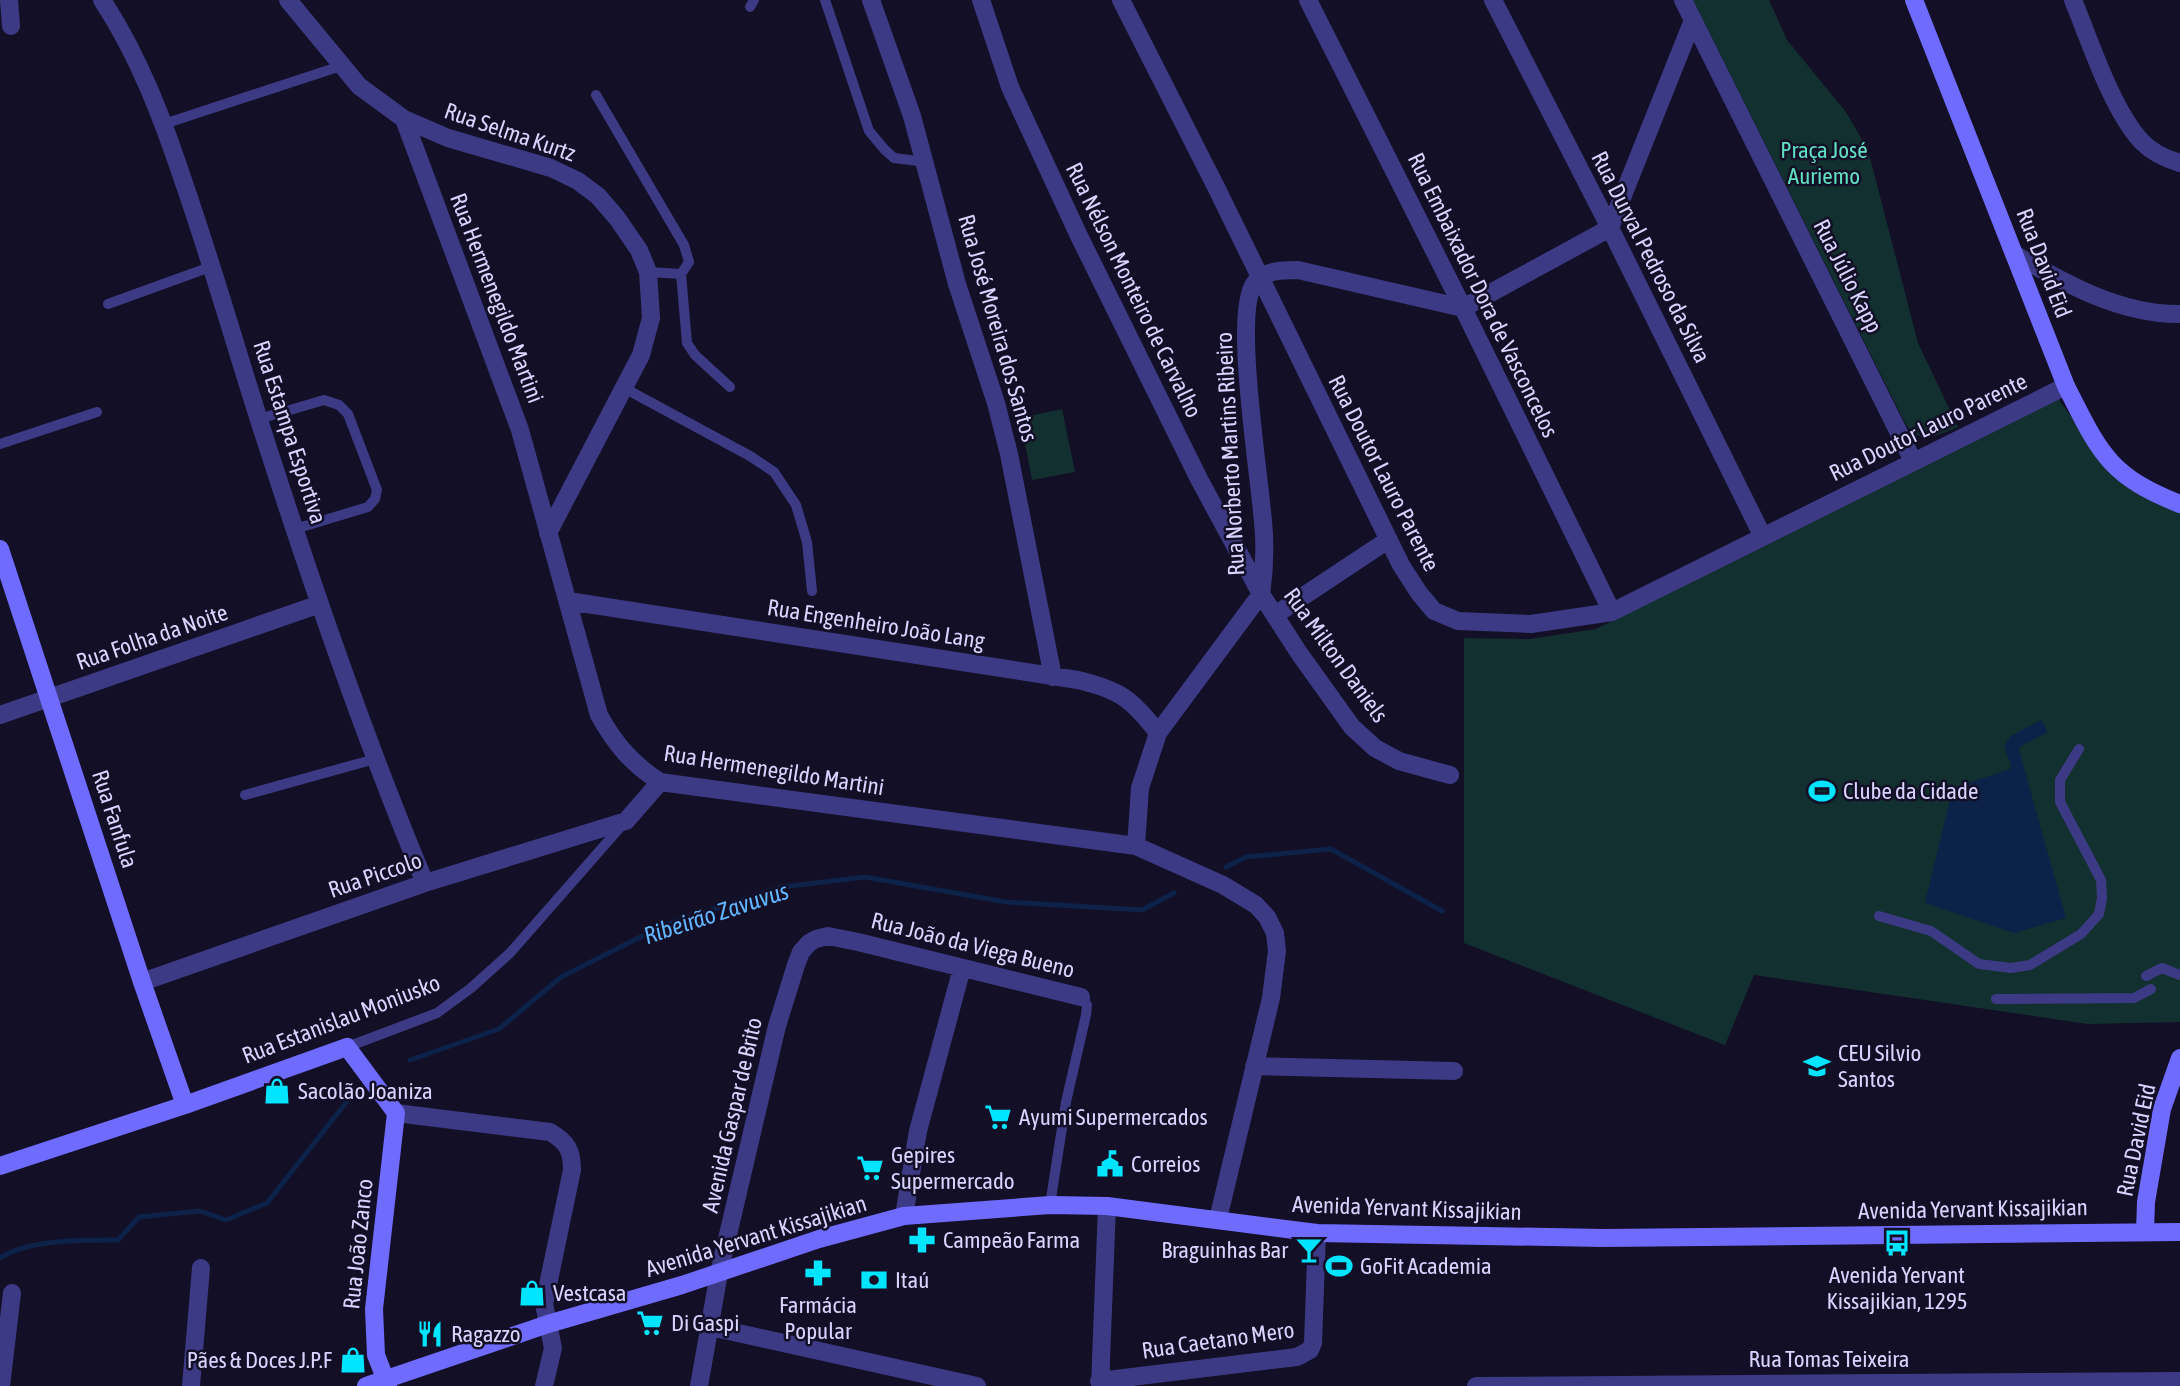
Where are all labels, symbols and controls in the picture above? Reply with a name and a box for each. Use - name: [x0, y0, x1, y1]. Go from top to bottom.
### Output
- street label: Rua Selma Kurtz: [441, 97, 579, 167]
- park label: Praça José Auriemo: [1780, 137, 1868, 189]
- street label: Rua Durval Pedroso da Silva: [1586, 147, 1716, 367]
- street label: Rua Embaixador Dora de Vasconcelos: [1403, 148, 1563, 442]
- street label: Rua Nélson Monteiro de Carvalho: [1061, 158, 1207, 422]
- street label: Rua Hermenegildo Martini: [445, 189, 549, 407]
- street label: Rua David Eid: [2011, 205, 2077, 321]
- street label: Rua José Moreira dos Santos: [953, 211, 1043, 445]
- street label: Rua Júlio Kapp: [1808, 215, 1888, 337]
- street label: Rua Norberto Martins Ribeiro: [1211, 332, 1249, 576]
- street label: Rua Estampa Esportiva: [248, 337, 332, 527]
- street label: Rua Doutor Lauro Parente: [1825, 368, 2031, 486]
- street label: Rua Doutor Lauro Parente: [1323, 371, 1445, 575]
- street label: Rua Milton Daniels: [1279, 583, 1393, 727]
- street label: Rua Engenheiro João Lang: [766, 594, 987, 654]
- street label: Rua Folha da Noite: [73, 599, 231, 675]
- street label: Rua Hermenegildo Martini: [662, 740, 886, 800]
- street label: Rua Fanfula: [87, 767, 143, 871]
- sports icon: Clube da Cidade: [1807, 776, 1837, 806]
- place label: Clube da Cidade: [1843, 778, 1978, 804]
- street label: Rua Piccolo: [325, 847, 425, 903]
- water label: Ribeirão Zavuvus: [640, 877, 792, 949]
- street label: Rua João da Viega Bueno: [869, 907, 1077, 983]
- street label: Rua Estanislau Moniusko: [238, 969, 444, 1069]
- street label: Avenida Gaspar de Brito: [697, 1015, 767, 1215]
- place label: CEU Silvio Santos: [1838, 1040, 1921, 1092]
- school or university icon: CEU Silvio Santos: [1802, 1051, 1832, 1081]
- shop icon: Sacolão Joaniza: [262, 1076, 292, 1106]
- place label: Sacolão Joaniza: [298, 1078, 433, 1104]
- street label: Rua David Eid: [2111, 1081, 2161, 1199]
- supermarket icon: Ayumi Supermercados: [983, 1102, 1013, 1132]
- place label: Ayumi Supermercados: [1019, 1104, 1208, 1130]
- place label: Gepires Supermercado: [891, 1142, 1015, 1194]
- public building icon: Correios: [1095, 1149, 1125, 1179]
- place label: Correios: [1131, 1151, 1200, 1177]
- supermarket icon: Gepires Supermercado: [855, 1153, 885, 1183]
- street label: Rua João Zanco: [338, 1178, 378, 1310]
- street label: Avenida Yervant Kissajikian: [642, 1190, 870, 1282]
- street label: Avenida Yervant Kissajikian: [1292, 1191, 1522, 1225]
- street label: Avenida Yervant Kissajikian: [1858, 1194, 2088, 1224]
- pharmacy icon: Campeão Farma: [907, 1225, 937, 1255]
- place label: Campeão Farma: [943, 1227, 1080, 1253]
- bus stop icon: Avenida Yervant Kissajikian, 1295: [1882, 1228, 1912, 1258]
- bar icon: Braguinhas Bar: [1294, 1235, 1324, 1265]
- place label: Braguinhas Bar: [1161, 1237, 1289, 1263]
- sports icon: GoFit Academia: [1324, 1251, 1354, 1281]
- place label: GoFit Academia: [1360, 1253, 1492, 1279]
- pharmacy icon: Farmácia Popular: [803, 1258, 833, 1288]
- place label: Avenida Yervant Kissajikian, 1295: [1826, 1262, 1968, 1314]
- bank icon: Itaú: [859, 1265, 889, 1295]
- place label: Itaú: [895, 1267, 929, 1293]
- shop icon: Vestcasa: [517, 1278, 547, 1308]
- place label: Vestcasa: [553, 1280, 627, 1306]
- place label: Farmácia Popular: [779, 1292, 857, 1344]
- supermarket icon: Di Gaspi: [635, 1308, 665, 1338]
- place label: Di Gaspi: [671, 1310, 740, 1336]
- street label: Rua Caetano Mero: [1140, 1316, 1296, 1364]
- restaurant icon: Ragazzo: [415, 1319, 445, 1349]
- place label: Ragazzo: [451, 1321, 520, 1347]
- shop icon: Pães & Doces J.P.F: [338, 1345, 368, 1375]
- street label: Rua Tomas Teixeira: [1749, 1346, 1909, 1372]
- place label: Pães & Doces J.P.F: [187, 1347, 333, 1373]

